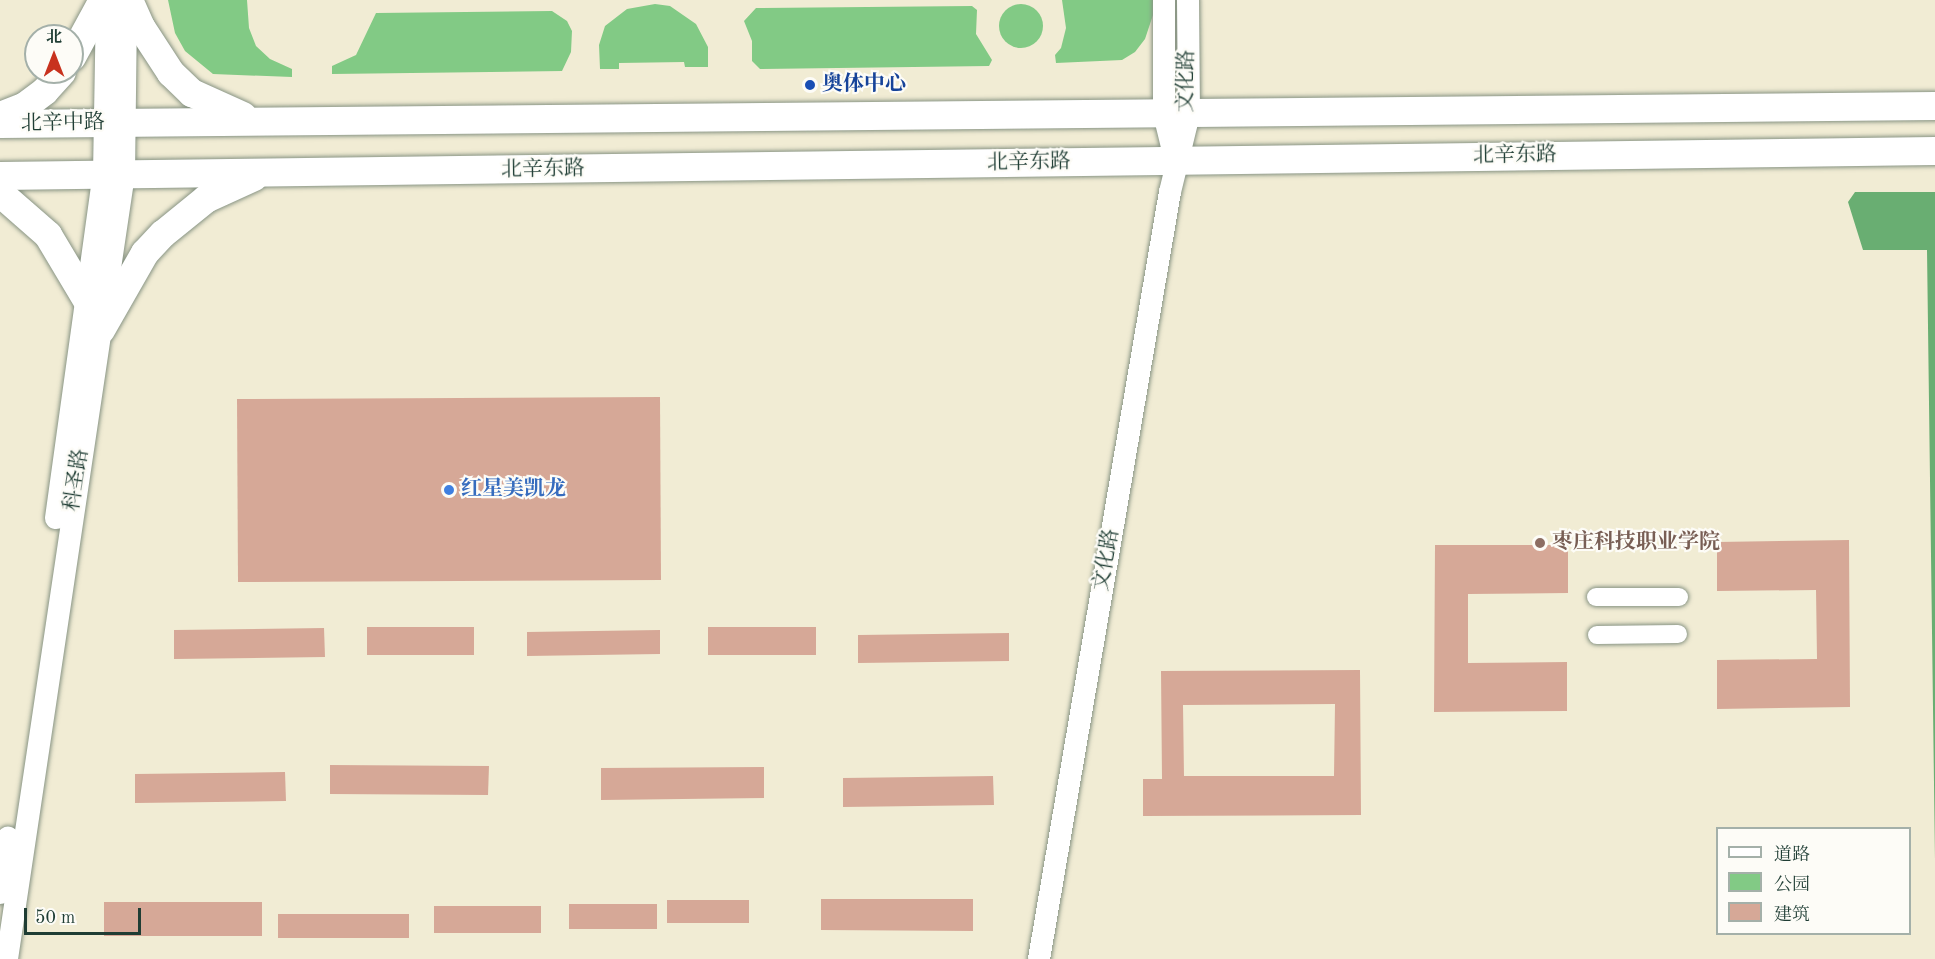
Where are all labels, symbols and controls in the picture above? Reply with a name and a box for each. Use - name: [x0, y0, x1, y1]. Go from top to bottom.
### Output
- north arrow: [24, 24, 84, 84]
- text: 北: [46, 30, 62, 46]
- street label: 文化路: [1174, 49, 1200, 113]
- place label: 奥体中心: [822, 72, 906, 98]
- marker: 奥体中心: [803, 78, 817, 92]
- street label: 北辛中路: [21, 111, 105, 137]
- street label: 北辛东路: [1473, 143, 1557, 169]
- street label: 北辛东路: [987, 150, 1071, 176]
- street label: 北辛东路: [501, 157, 585, 183]
- street label: 科圣路: [60, 447, 94, 513]
- place label: 红星美凯龙: [461, 477, 566, 503]
- marker: 红星美凯龙: [442, 483, 456, 497]
- street label: 文化路: [1089, 527, 1125, 593]
- place label: 枣庄科技职业学院: [1552, 530, 1720, 556]
- marker: 枣庄科技职业学院: [1533, 536, 1547, 550]
- legend: [1716, 827, 1911, 935]
- text: 道路: [1774, 846, 1810, 864]
- text: 公园: [1774, 876, 1810, 894]
- scale bar: [27, 896, 144, 934]
- text: 建筑: [1774, 906, 1810, 924]
- text: 50 m: [35, 909, 75, 927]

